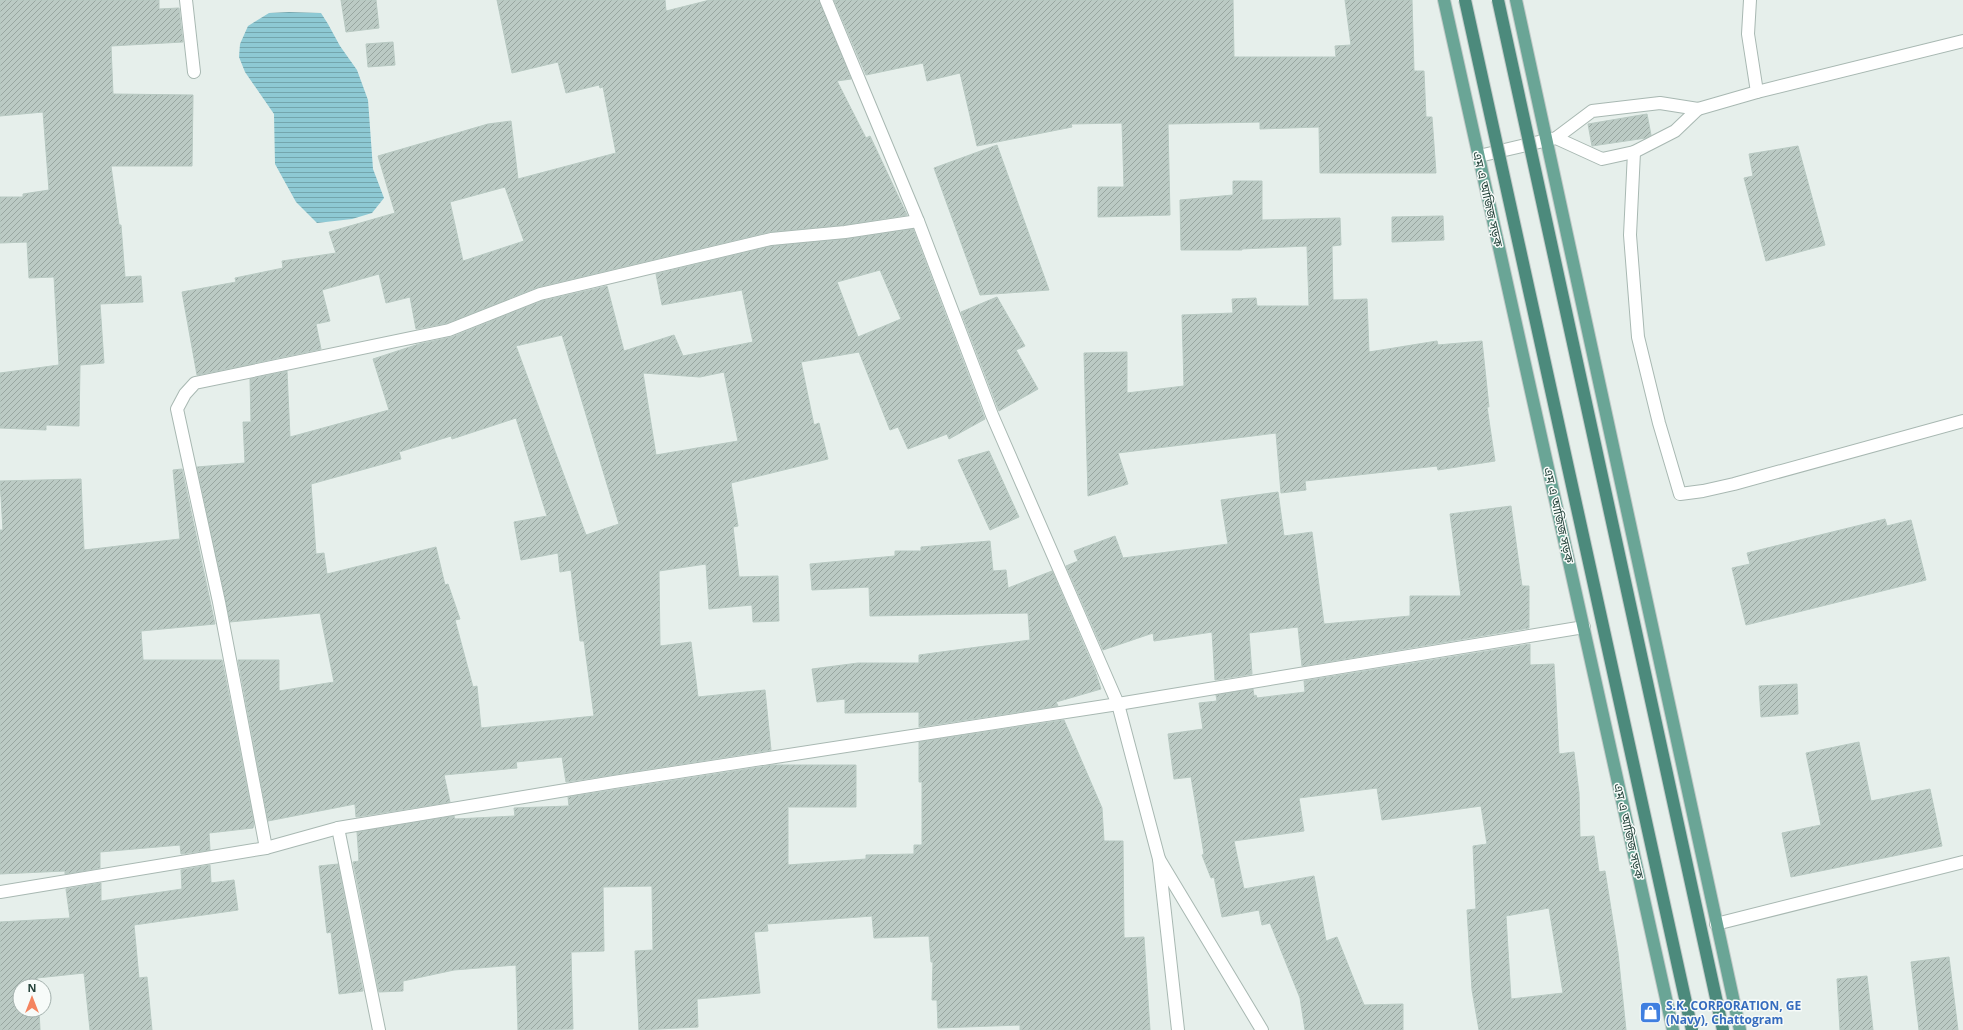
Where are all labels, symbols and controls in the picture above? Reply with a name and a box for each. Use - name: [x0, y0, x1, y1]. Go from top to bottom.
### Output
- street label: এম এ আজিজ সড়ক: [1469, 149, 1507, 249]
- street label: এম এ আজিজ সড়ক: [1540, 465, 1578, 565]
- street label: এম এ আজিজ সড়ক: [1610, 781, 1648, 881]
- north arrow: [12, 978, 52, 1018]
- text: N: [28, 980, 36, 995]
- place label: S.K. CORPORATION, GE (Navy), Chattogram: [1666, 997, 1801, 1028]
- shop icon: S.K. CORPORATION, GE (Navy), Chattogram: [1638, 999, 1664, 1025]

